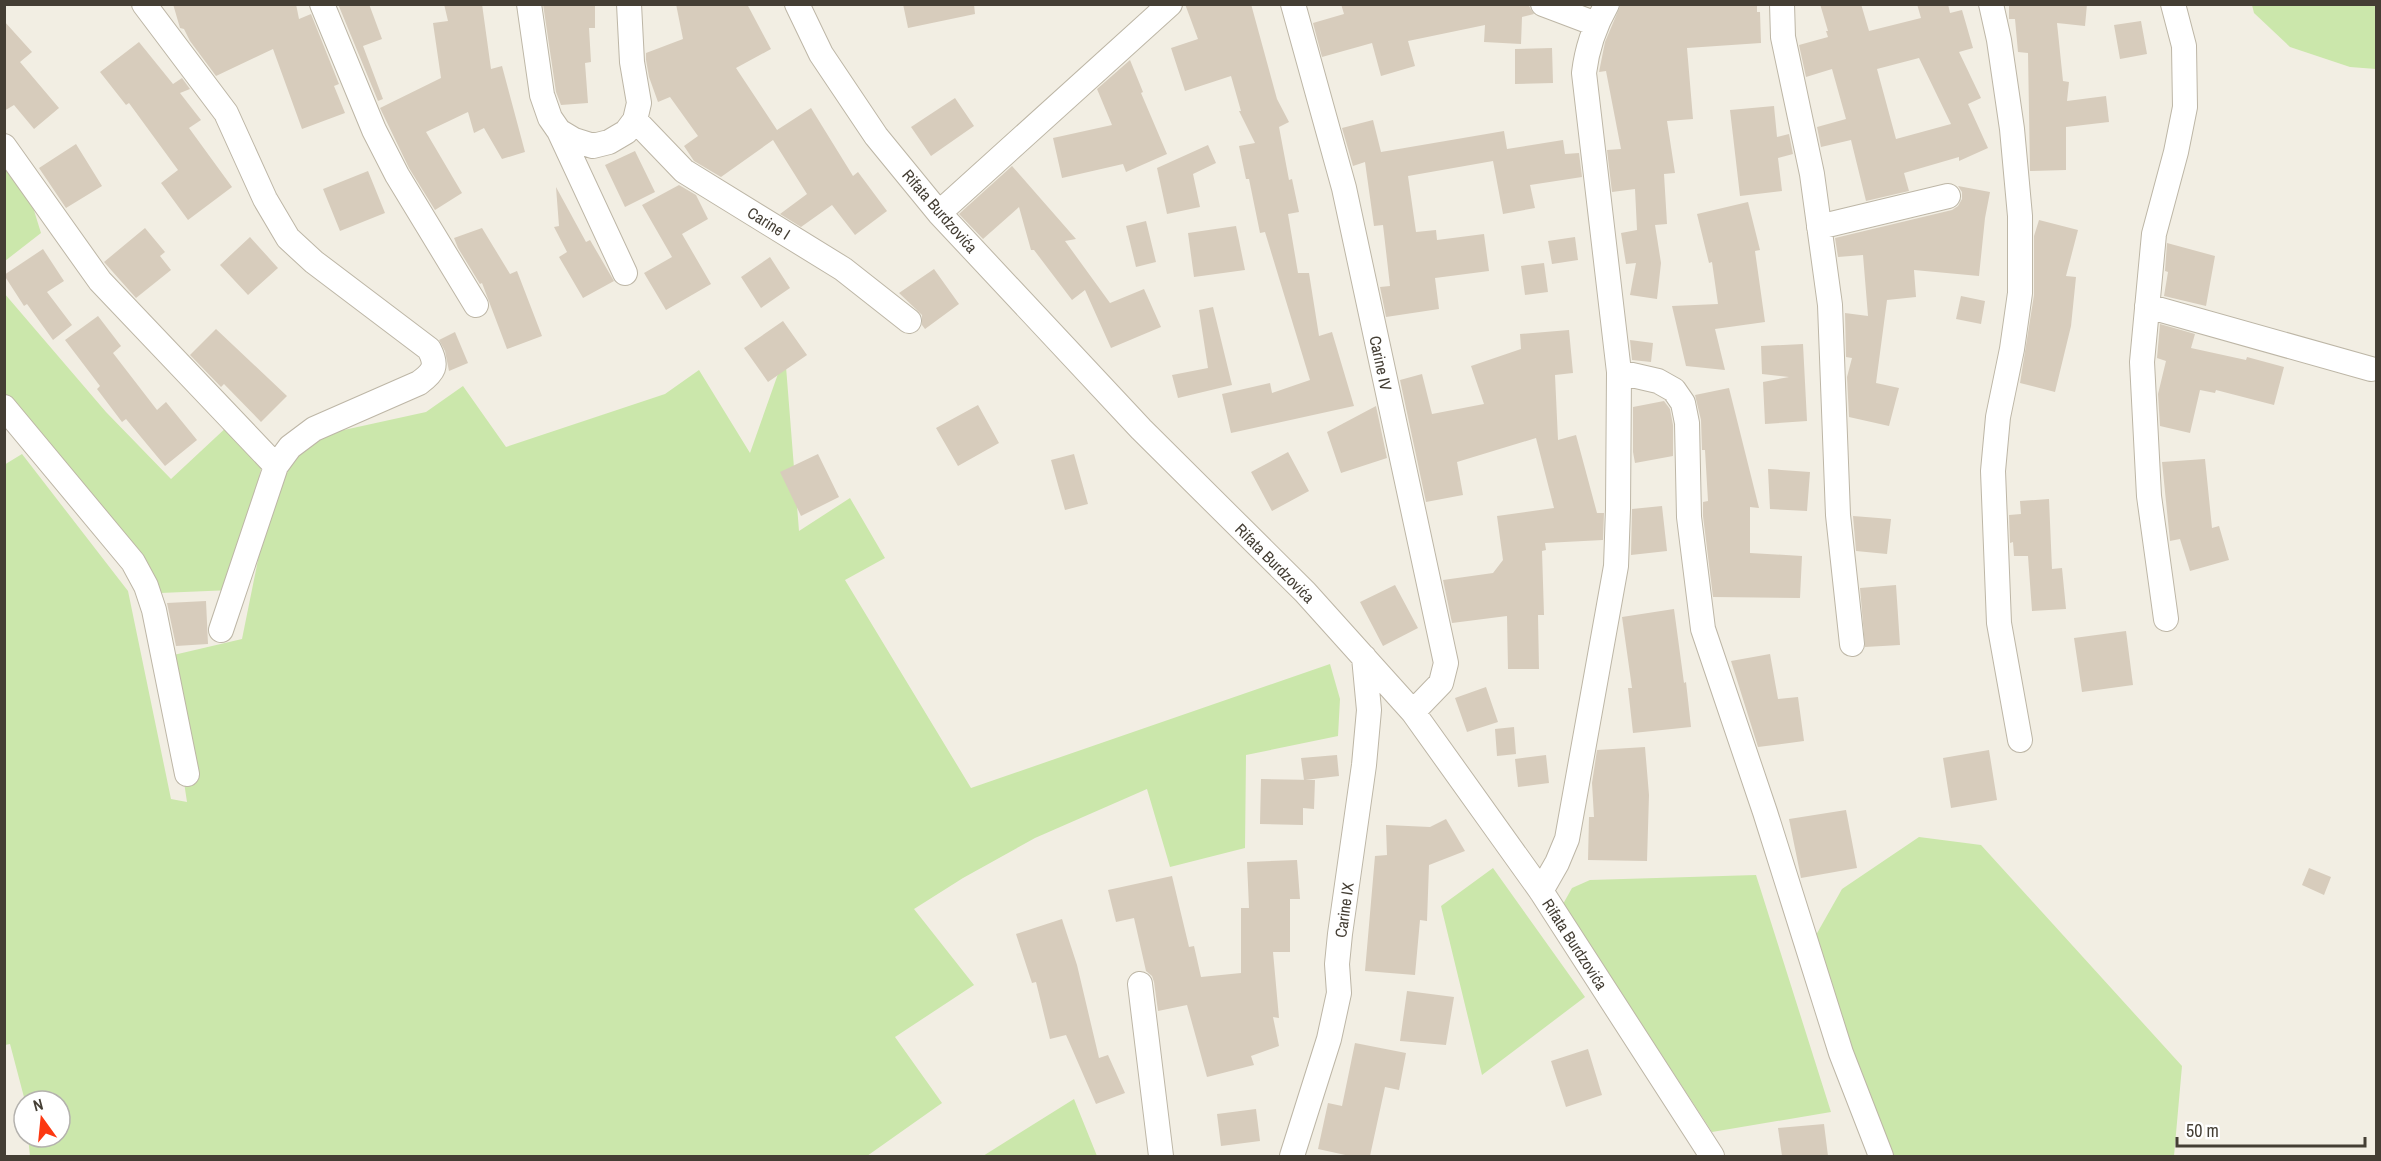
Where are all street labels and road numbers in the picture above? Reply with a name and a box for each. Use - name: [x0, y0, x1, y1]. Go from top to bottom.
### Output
- street label: Rifata Burdzovića: [897, 164, 983, 258]
- street label: Carine I: [743, 201, 795, 245]
- street label: Carine IV: [1364, 334, 1398, 393]
- street label: Rifata Burdzovića: [1230, 518, 1320, 608]
- street label: Carine IX: [1329, 881, 1359, 939]
- street label: Rifata Burdzovića: [1537, 894, 1613, 994]

